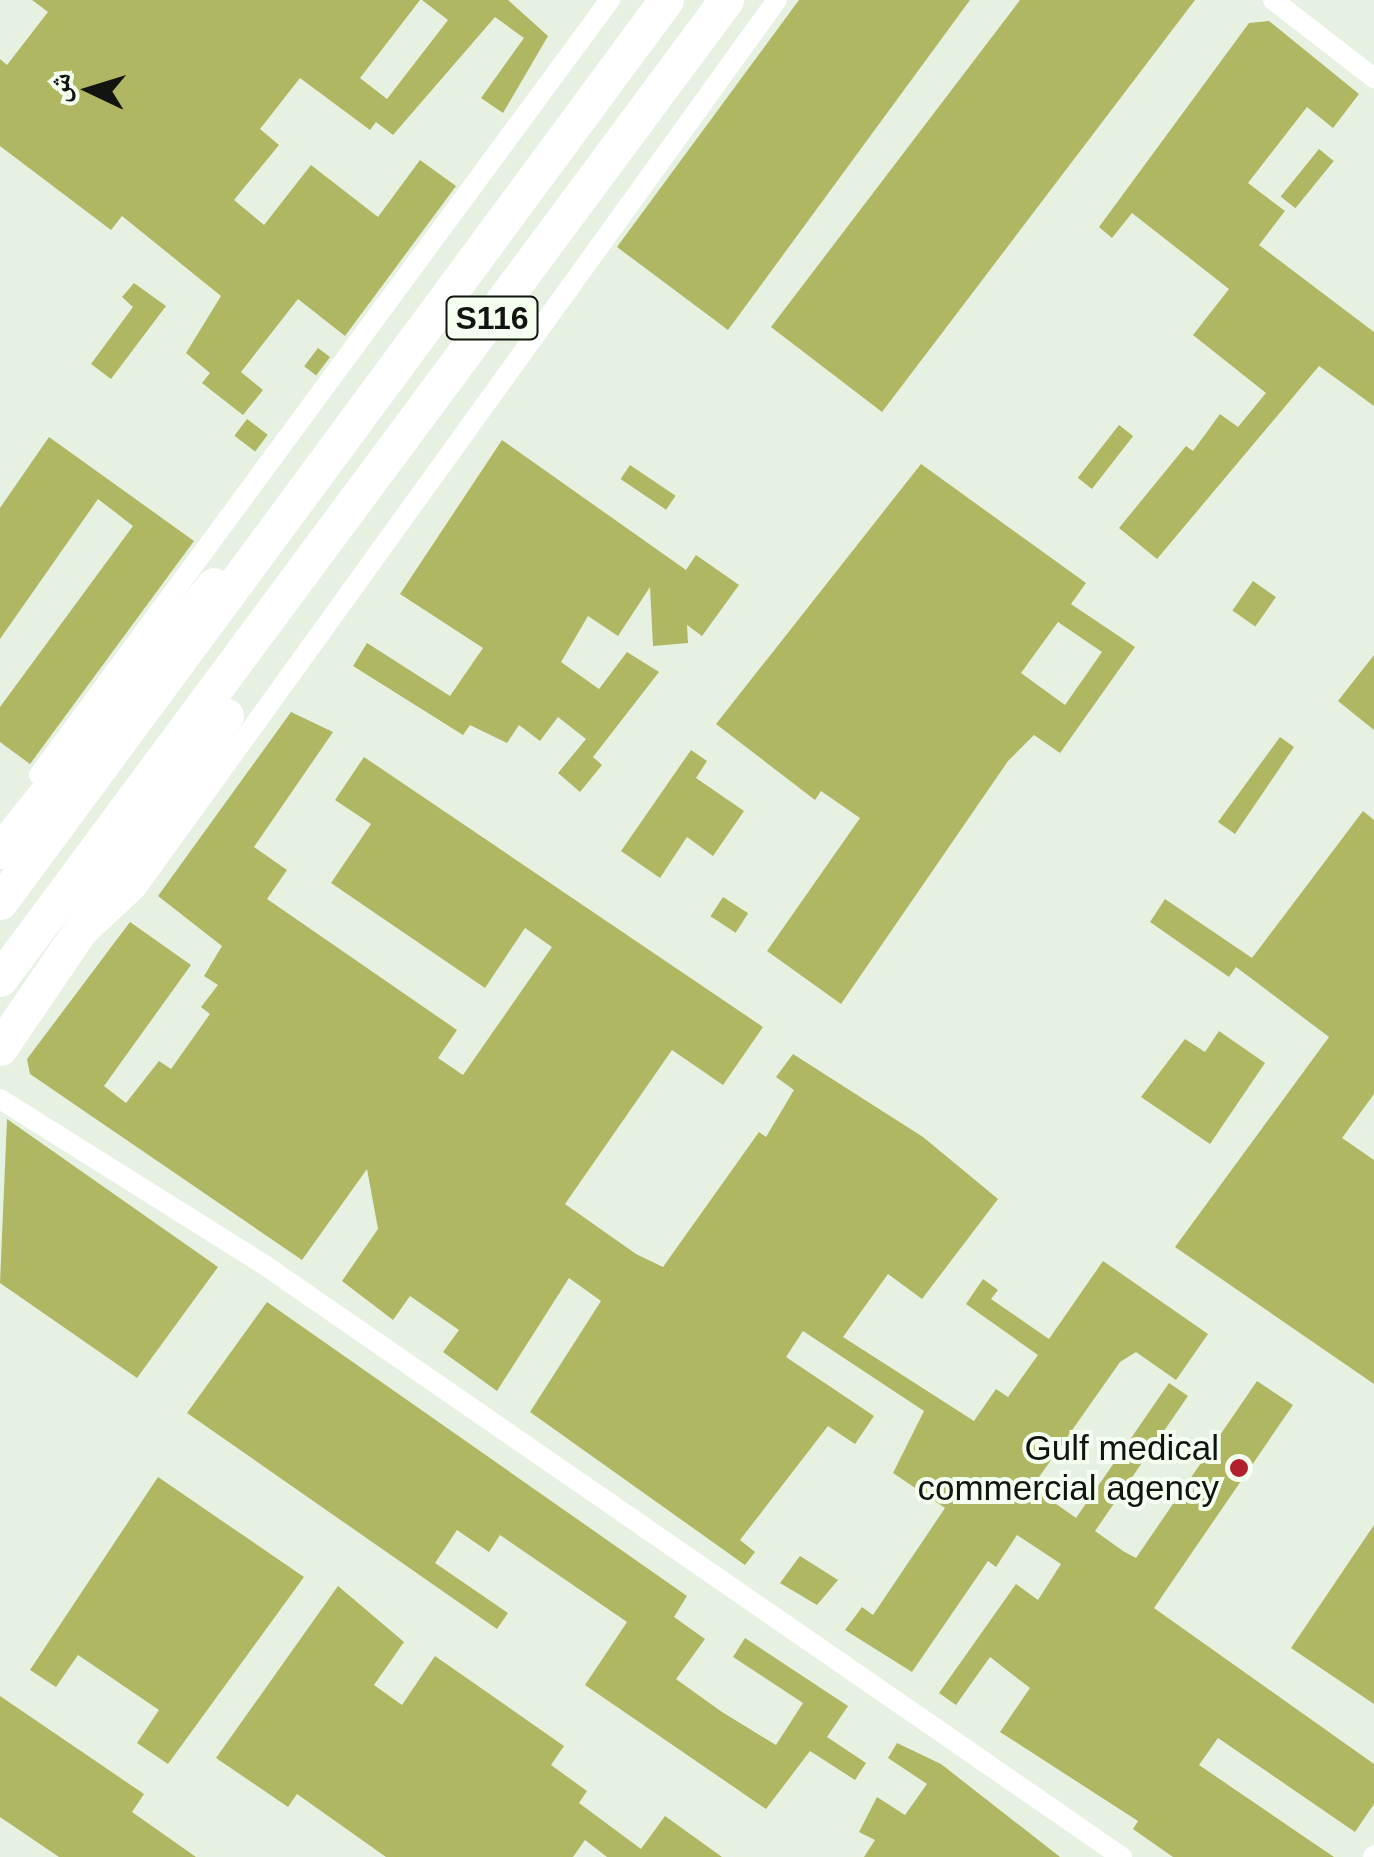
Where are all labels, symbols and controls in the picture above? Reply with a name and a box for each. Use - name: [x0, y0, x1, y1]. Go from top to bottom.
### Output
- north arrow: [40, 40, 140, 140]
- text: ش: [43, 72, 76, 104]
- road number: S116: [444, 291, 540, 345]
- place label: Gulf medical commercial agency: [918, 1427, 1219, 1509]
- marker: Gulf medical commercial agency: [1228, 1457, 1250, 1479]

